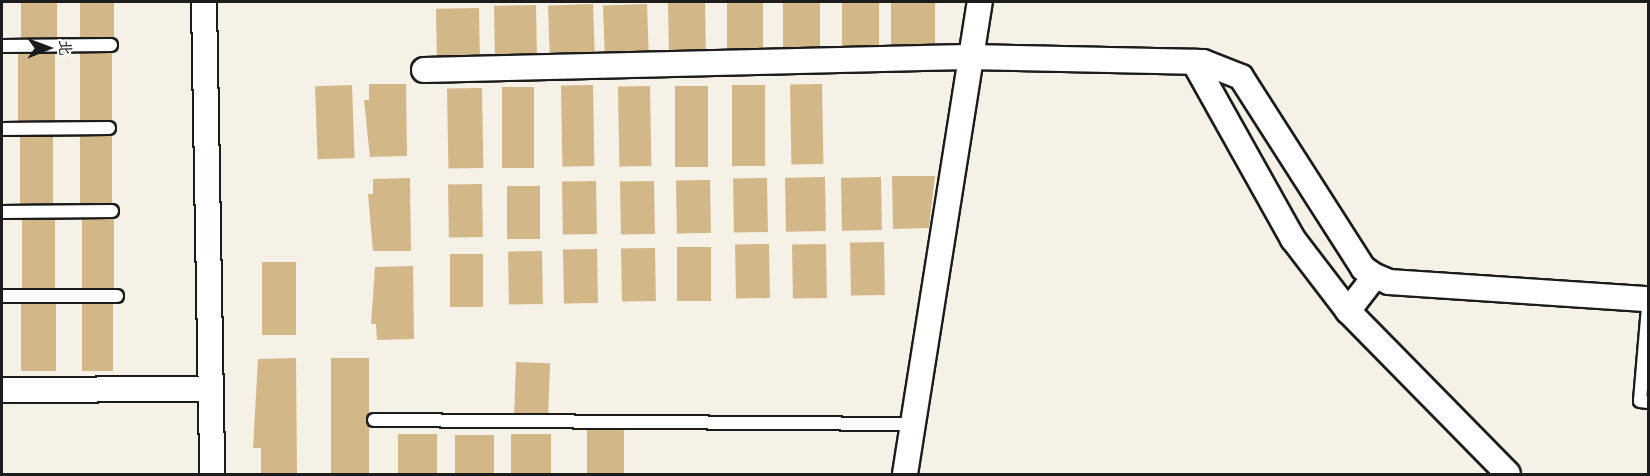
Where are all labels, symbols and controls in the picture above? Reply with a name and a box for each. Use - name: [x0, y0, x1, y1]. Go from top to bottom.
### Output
- north arrow: [18, 18, 78, 78]
- text: 北: [56, 39, 76, 56]

